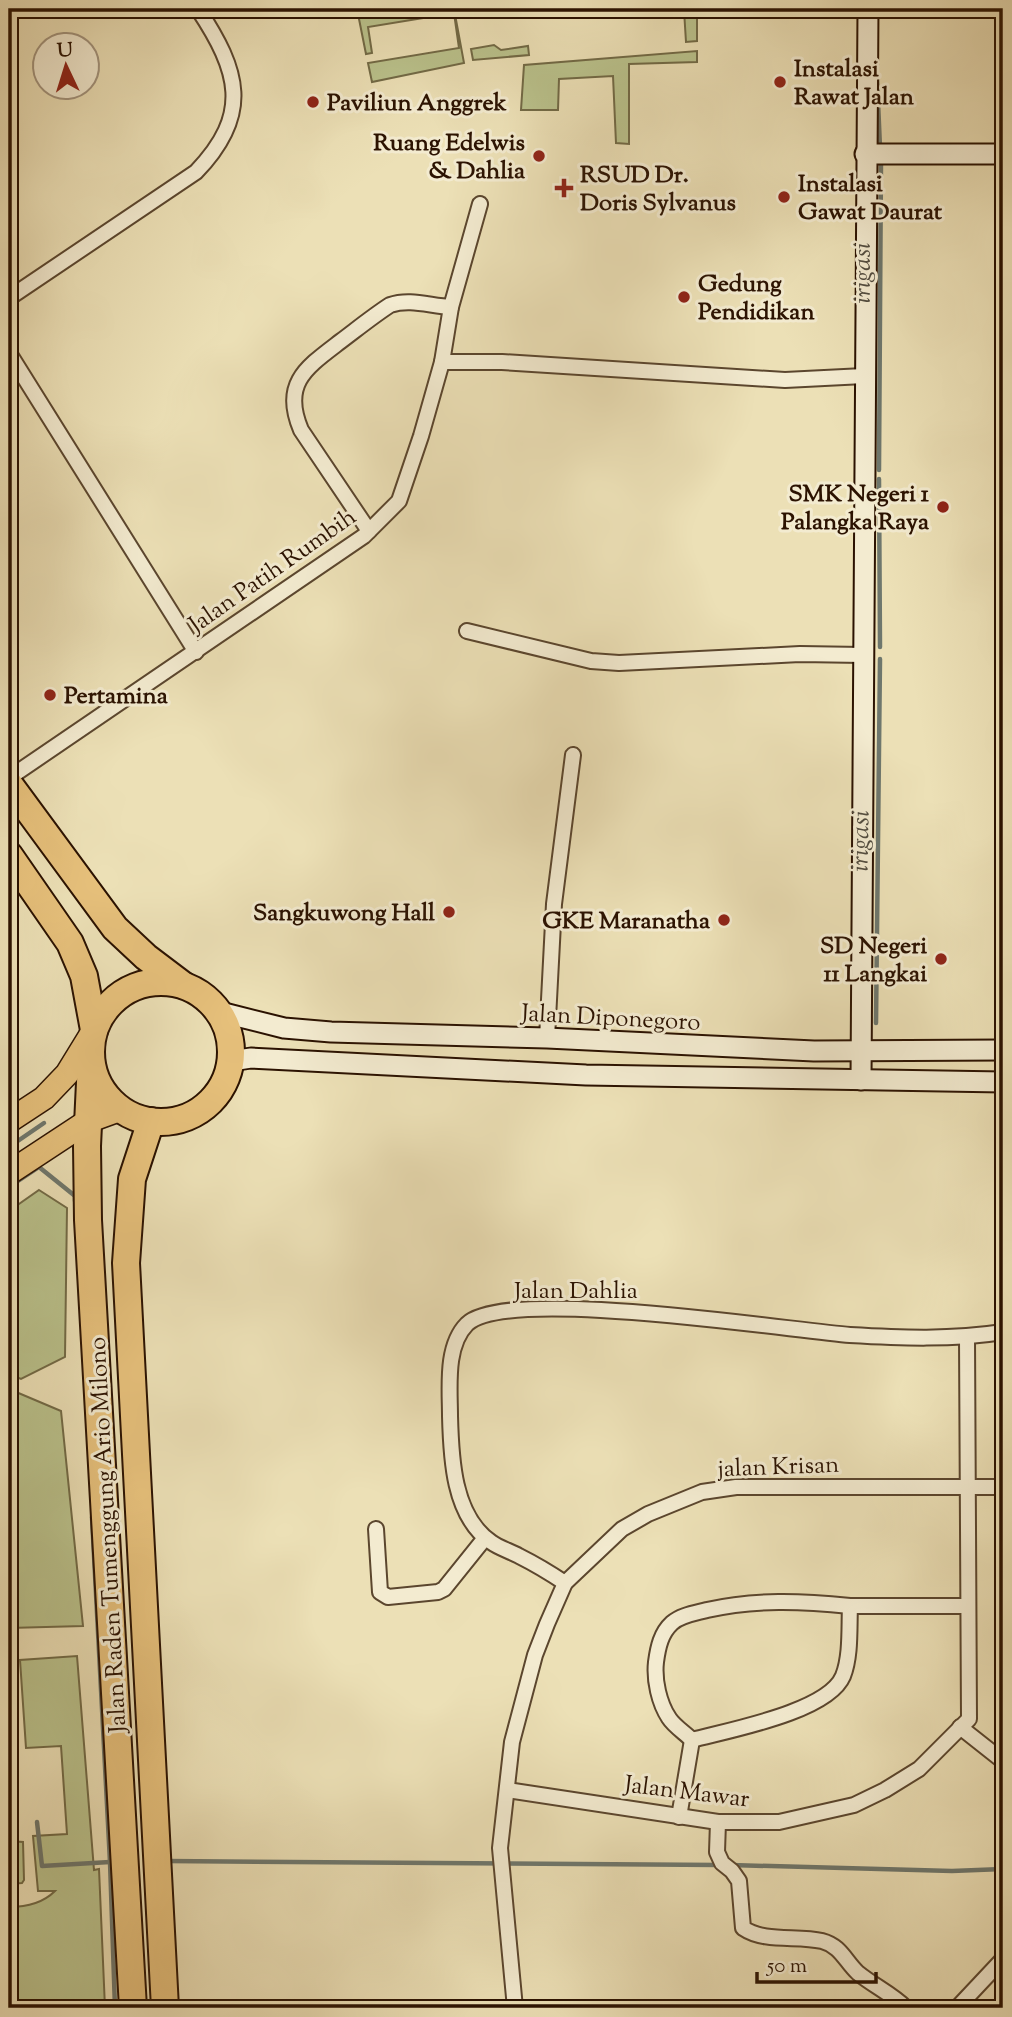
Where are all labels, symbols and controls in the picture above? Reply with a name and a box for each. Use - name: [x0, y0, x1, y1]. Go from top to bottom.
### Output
- north arrow: [32, 32, 102, 102]
- text: U: [56, 37, 74, 66]
- place label: Instalasi Rawat Jalan: [794, 53, 915, 115]
- marker: Instalasi Rawat Jalan: [772, 74, 788, 90]
- place label: Paviliun Anggrek: [327, 87, 508, 121]
- marker: Paviliun Anggrek: [305, 94, 321, 110]
- place label: Ruang Edelwis & Dahlia: [373, 127, 526, 189]
- marker: Ruang Edelwis & Dahlia: [531, 148, 547, 164]
- place label: RSUD Dr. Doris Sylvanus: [580, 159, 736, 221]
- place label: Instalasi Gawat Daurat: [798, 168, 943, 230]
- marker: RSUD Dr. Doris Sylvanus: [554, 178, 574, 198]
- marker: Instalasi Gawat Daurat: [776, 189, 792, 205]
- water label: irigasi: [845, 242, 882, 304]
- place label: Gedung Pendidikan: [698, 268, 815, 330]
- marker: Gedung Pendidikan: [676, 289, 692, 305]
- place label: SMK Negeri 1 Palangka Raya: [781, 478, 930, 540]
- marker: SMK Negeri 1 Palangka Raya: [935, 499, 951, 515]
- street label: Jalan Patih Rumbih: [181, 501, 364, 643]
- place label: Pertamina: [64, 680, 169, 714]
- marker: Pertamina: [42, 687, 58, 703]
- water label: irigasi: [842, 810, 881, 872]
- place label: Sangkuwong Hall: [253, 897, 435, 931]
- marker: Sangkuwong Hall: [441, 904, 457, 920]
- place label: GKE Maranatha: [542, 905, 711, 939]
- marker: GKE Maranatha: [716, 912, 732, 928]
- place label: SD Negeri 11 Langkai: [820, 930, 927, 992]
- marker: SD Negeri 11 Langkai: [933, 951, 949, 967]
- street label: Jalan Diponegoro: [519, 997, 701, 1041]
- street label: Jalan Dahlia: [512, 1275, 638, 1309]
- street label: Jalan Raden Tumenggung Ario Milono: [82, 1336, 136, 1736]
- street label: jalan Krisan: [716, 1449, 840, 1487]
- street label: Jalan Mawar: [620, 1768, 751, 1818]
- scale bar: [757, 1940, 876, 1984]
- text: 50 m: [766, 1952, 807, 1982]

